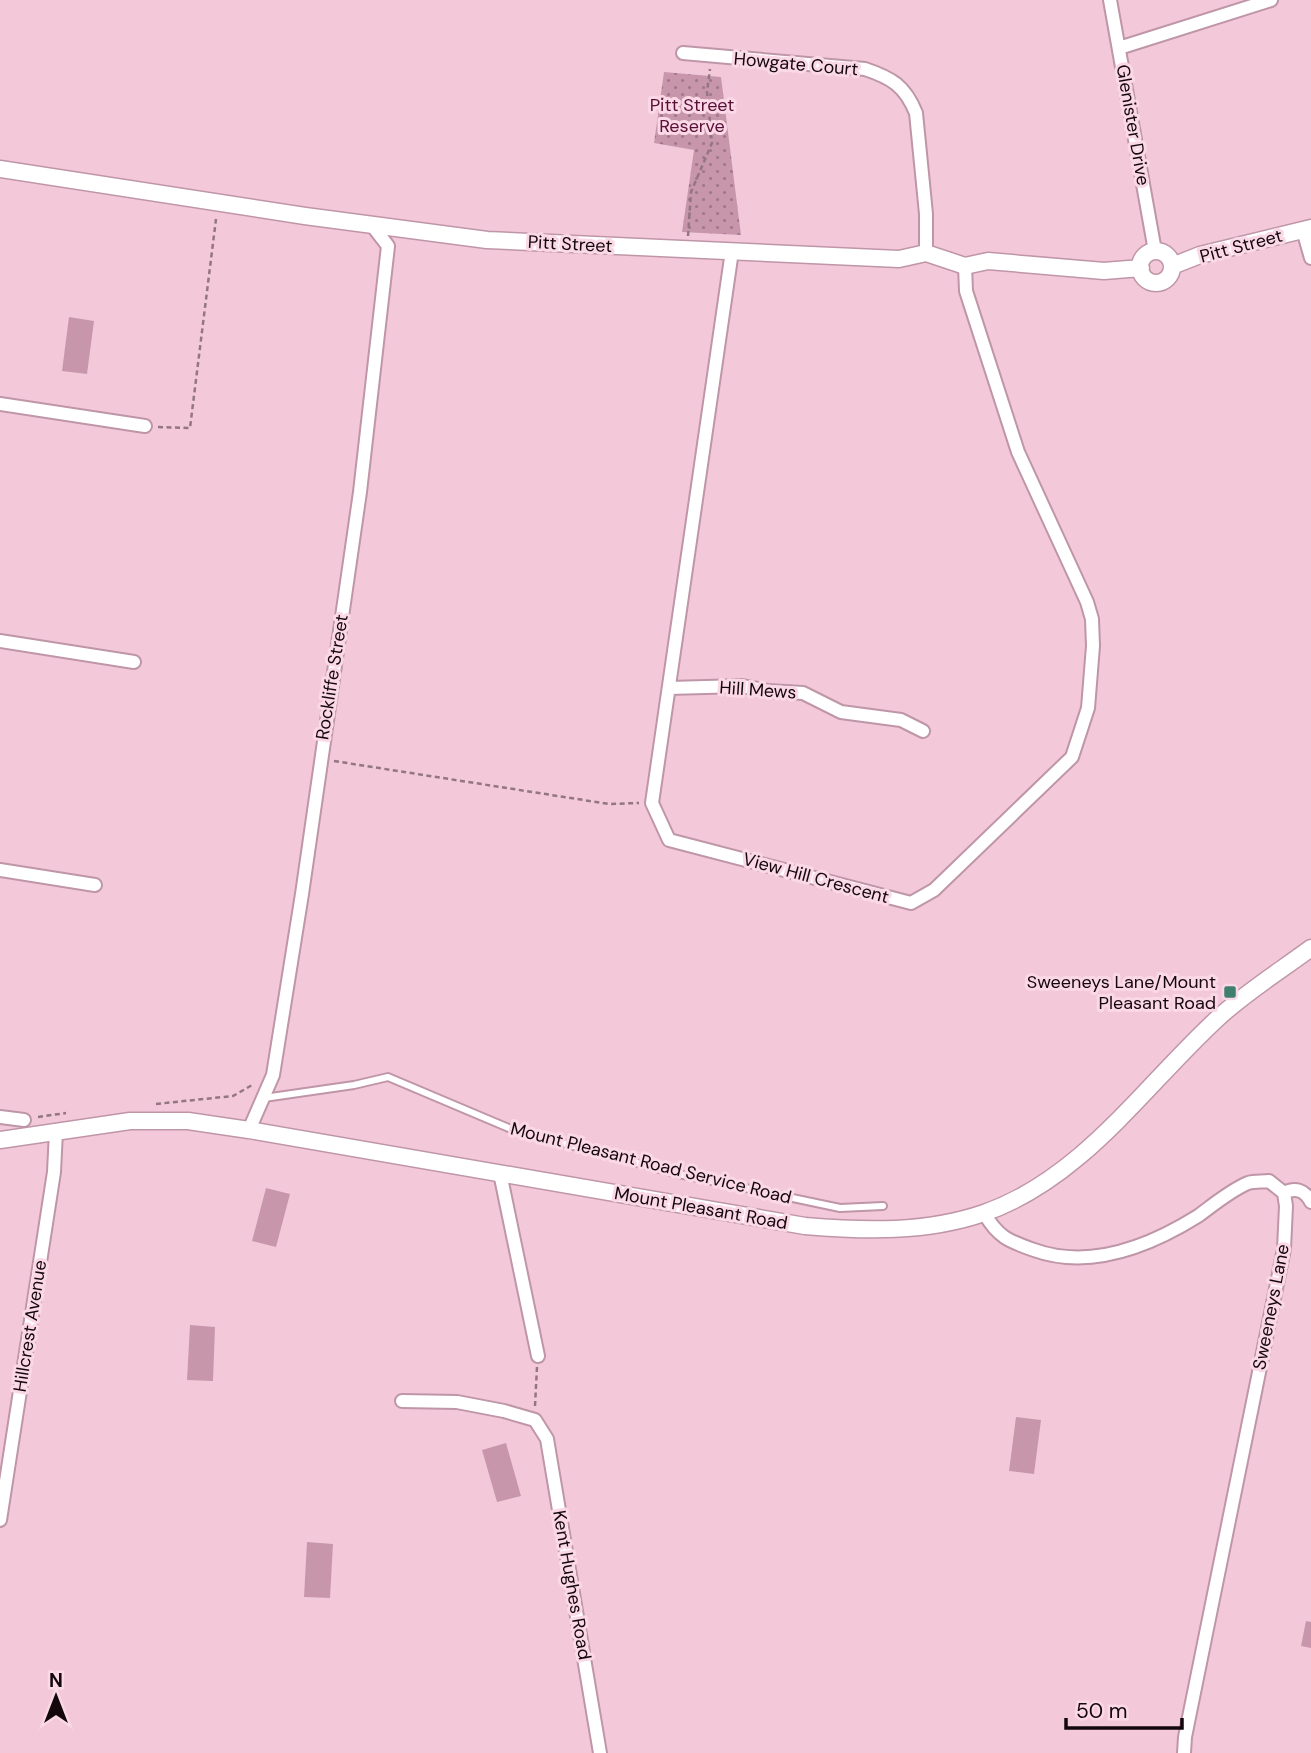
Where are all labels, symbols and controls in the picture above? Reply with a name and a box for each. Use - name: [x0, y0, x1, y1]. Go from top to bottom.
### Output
- street label: Howgate Court: [733, 47, 859, 81]
- street label: Glenister Drive: [1111, 63, 1155, 187]
- park label: Pitt Street Reserve: [650, 93, 734, 138]
- street label: Pitt Street: [1197, 223, 1285, 269]
- street label: Pitt Street: [527, 230, 613, 258]
- street label: Rockliffe Street: [310, 613, 354, 741]
- street label: Hill Mews: [719, 675, 797, 705]
- street label: View Hill Crescent: [740, 847, 892, 909]
- place label: Sweeneys Lane/Mount Pleasant Road: [1027, 970, 1216, 1015]
- marker: Sweeneys Lane/Mount Pleasant Road: [1222, 984, 1238, 1000]
- street label: Mount Pleasant Road Service Road: [508, 1118, 794, 1208]
- street label: Mount Pleasant Road: [613, 1182, 789, 1234]
- street label: Sweeneys Lane: [1247, 1242, 1295, 1372]
- street label: Hillcrest Avenue: [8, 1258, 52, 1394]
- street label: Kent Hughes Road: [547, 1508, 597, 1662]
- north arrow: [21, 1662, 91, 1732]
- text: N: [49, 1668, 63, 1693]
- scale bar: [1066, 1686, 1182, 1730]
- text: 50 m: [1076, 1697, 1127, 1725]

